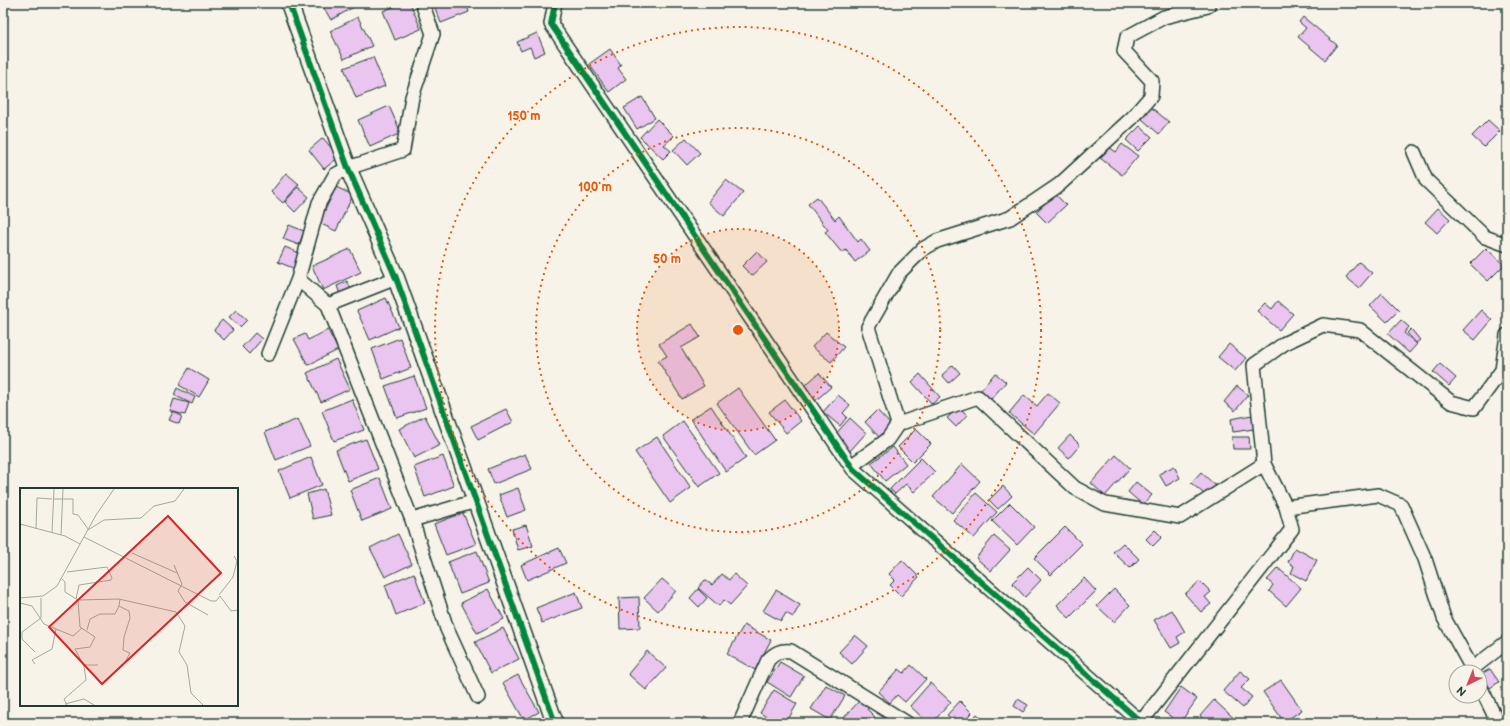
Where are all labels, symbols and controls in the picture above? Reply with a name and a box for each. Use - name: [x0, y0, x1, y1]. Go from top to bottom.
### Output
- text: 150 m: [508, 109, 540, 124]
- text: 100 m: [578, 180, 612, 195]
- text: 50 m: [653, 252, 681, 267]
- centre of rings: [731, 323, 745, 337]
- inset map: [20, 488, 238, 706]
- north arrow: [1448, 664, 1488, 704]
- text: N: [1454, 683, 1469, 699]

